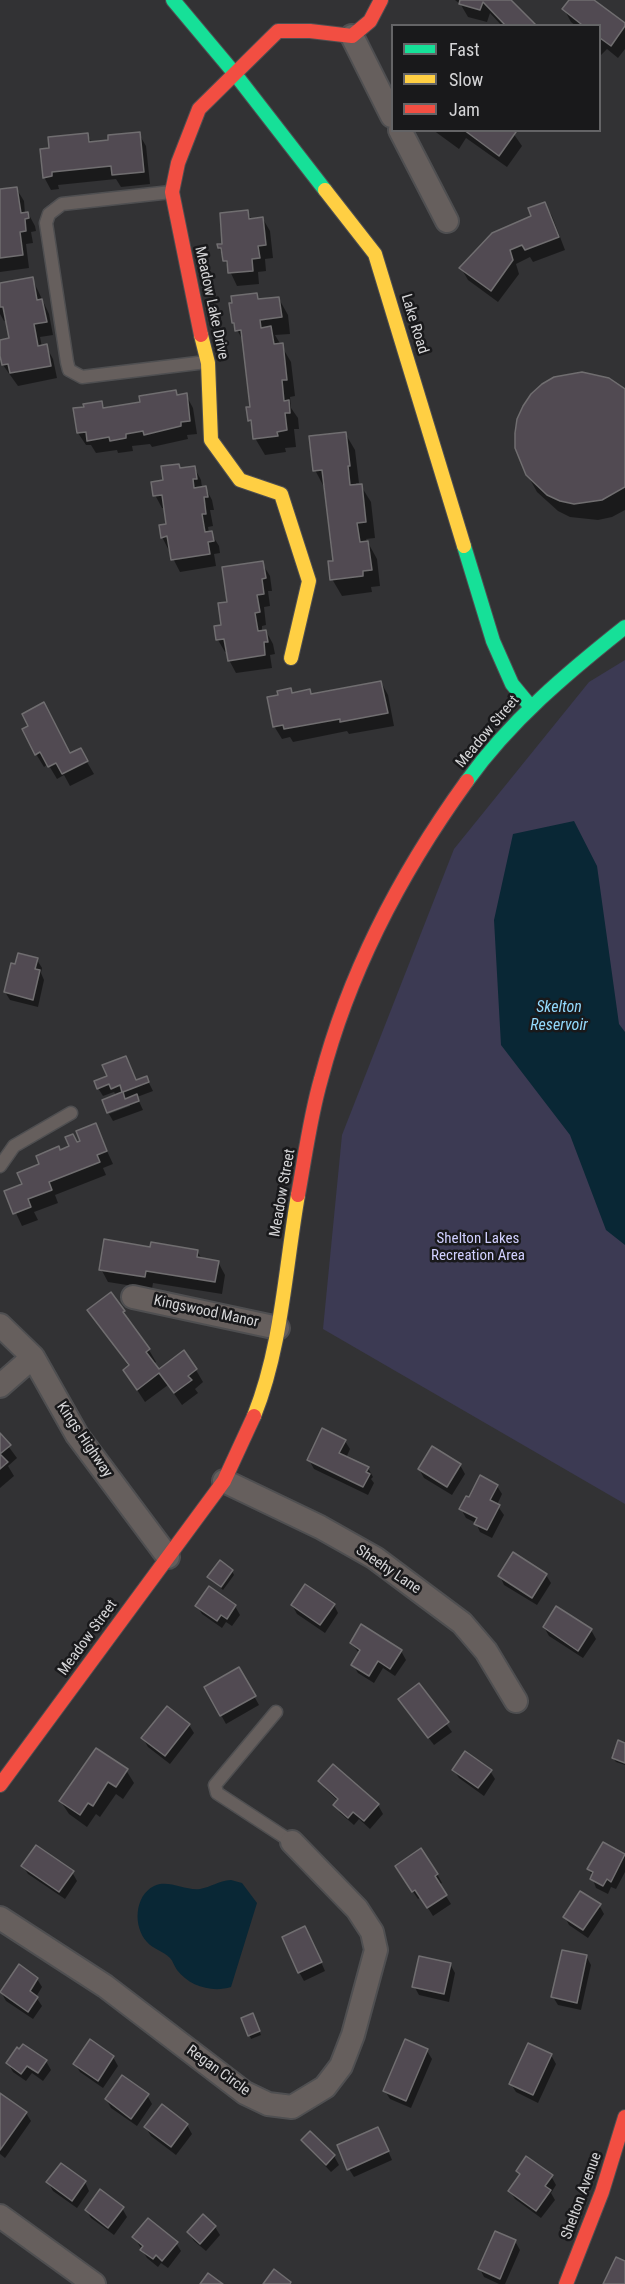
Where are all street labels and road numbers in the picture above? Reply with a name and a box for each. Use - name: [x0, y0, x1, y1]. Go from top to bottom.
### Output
- street label: Meadow Lake Drive: [190, 245, 232, 361]
- street label: Lake Road: [396, 292, 432, 356]
- street label: Meadow Street: [453, 692, 523, 772]
- street label: Meadow Street: [266, 1148, 300, 1238]
- street label: Kingswood Manor: [152, 1292, 260, 1332]
- street label: Kings Highway: [52, 1399, 116, 1481]
- street label: Sheehy Lane: [352, 1542, 424, 1598]
- street label: Meadow Street: [55, 1597, 121, 1679]
- street label: Regan Circle: [183, 2042, 253, 2100]
- street label: Shelton Avenue: [558, 2150, 606, 2242]

